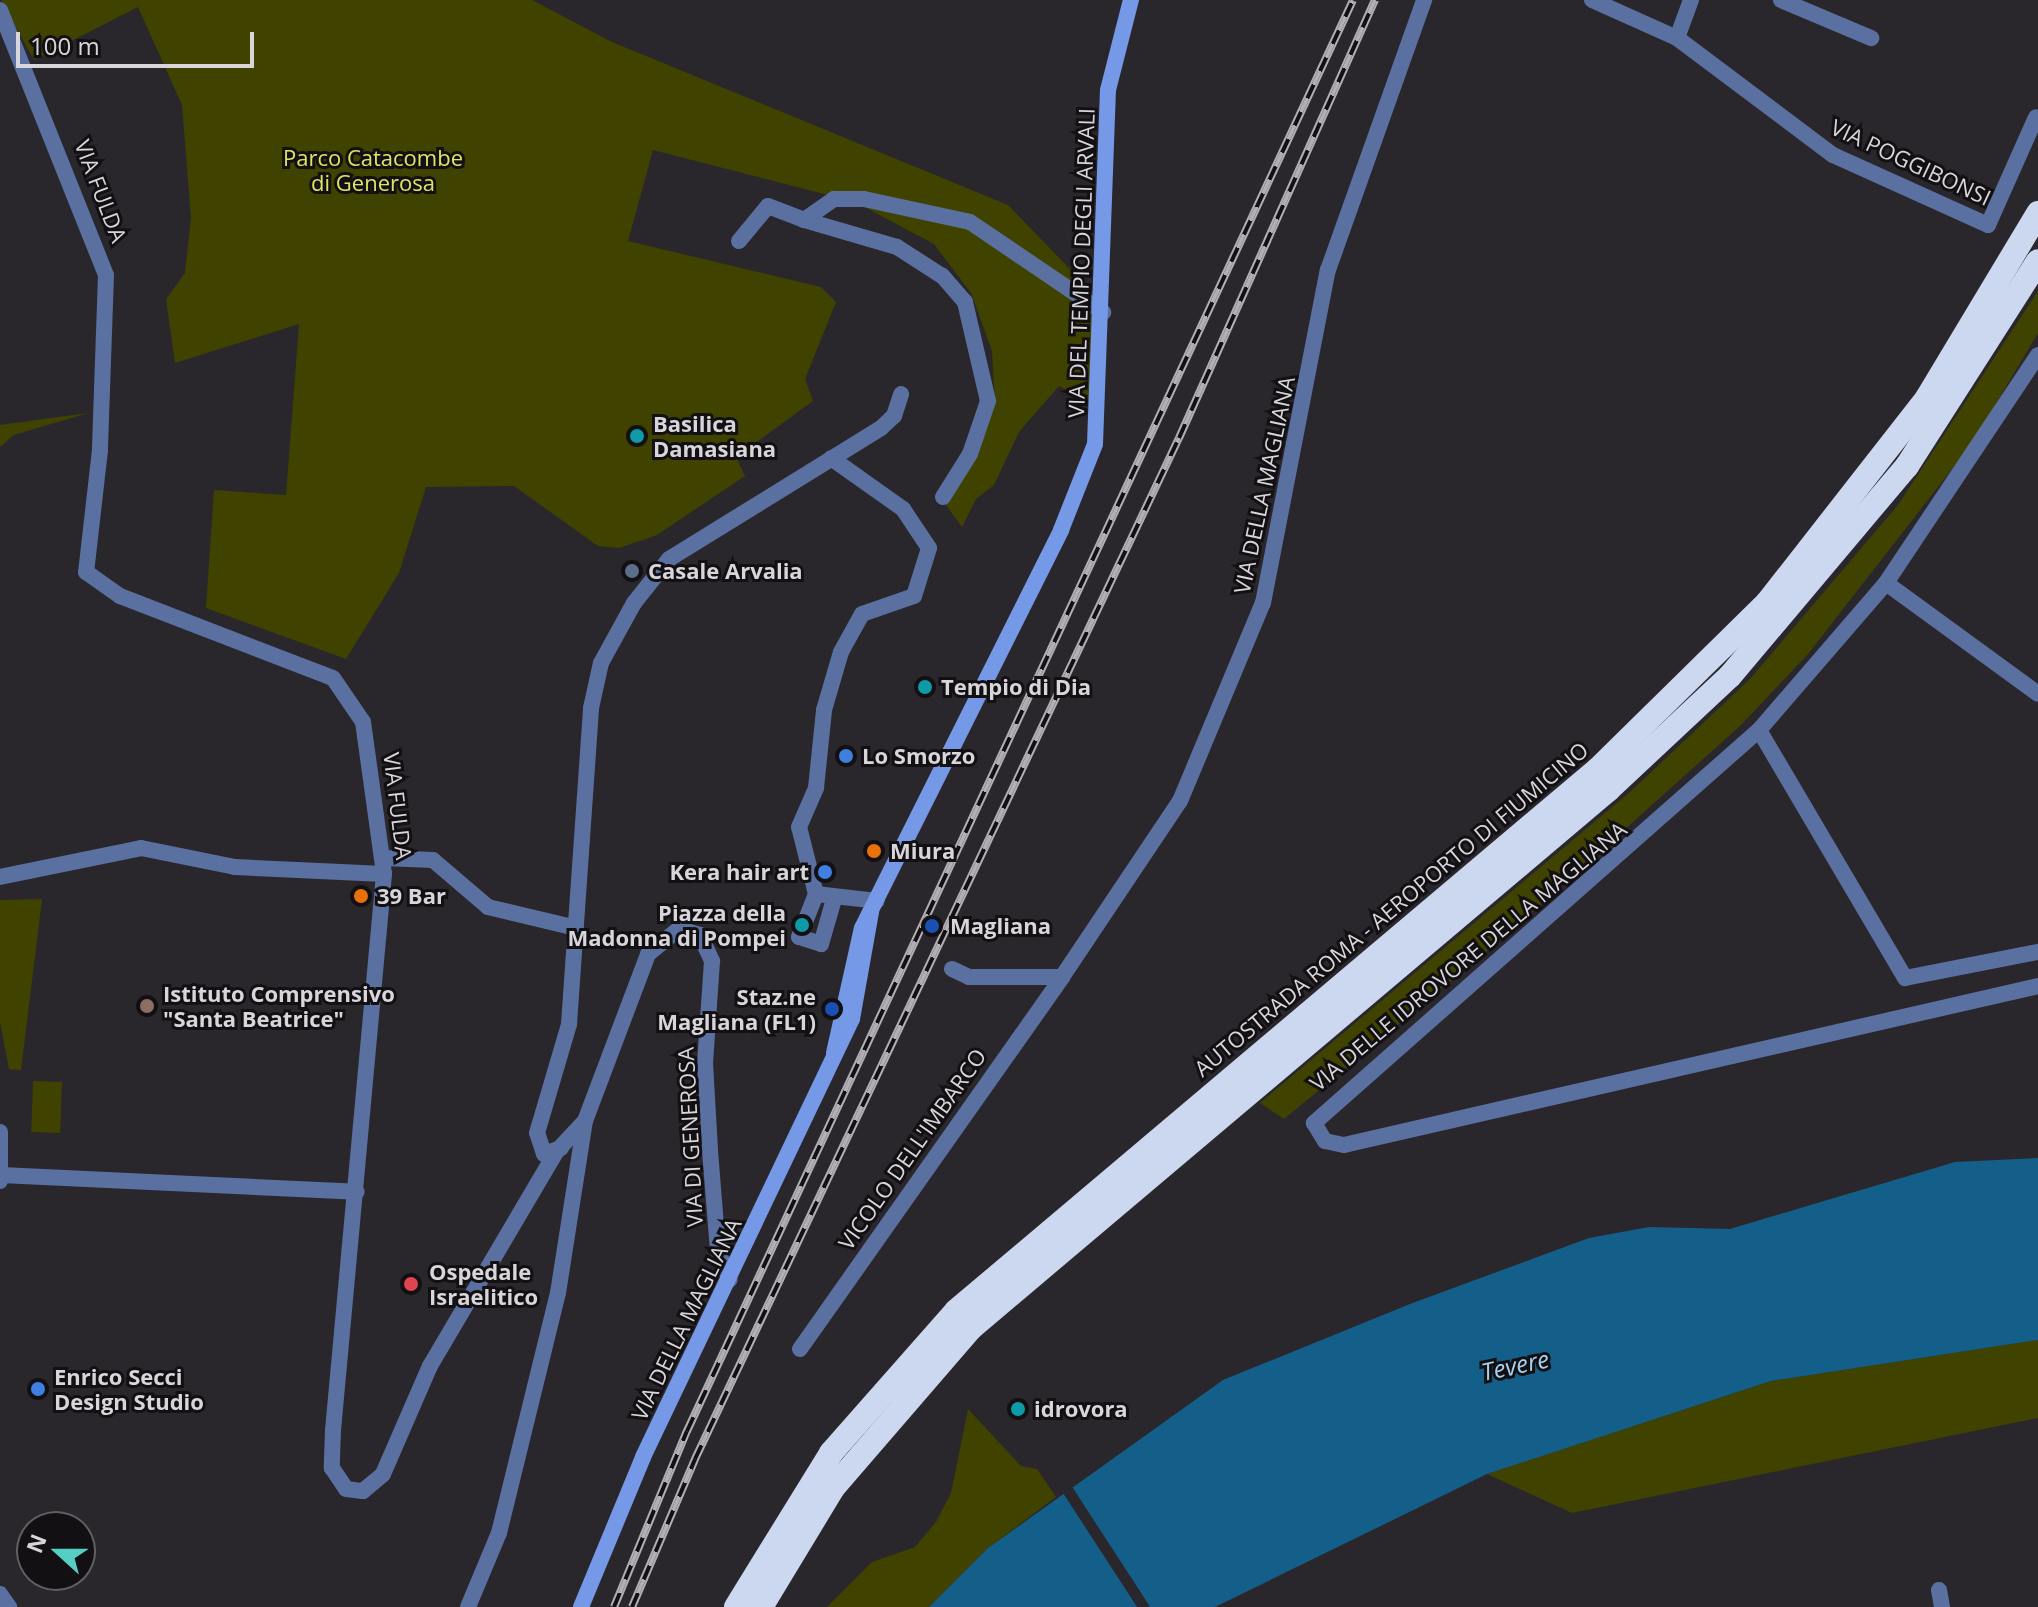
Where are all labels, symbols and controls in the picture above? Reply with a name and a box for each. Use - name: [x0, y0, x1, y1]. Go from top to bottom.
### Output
- scale bar: [20, 16, 258, 66]
- text: 100 m: [30, 29, 100, 62]
- street label: VIA DEL TEMPIO DEGLI ARVALI: [1062, 107, 1100, 419]
- street label: VIA POGGIBONSI: [1827, 113, 1995, 211]
- street label: VIA FULDA: [69, 136, 133, 246]
- park label: Parco Catacombe di Generosa: [283, 144, 463, 196]
- street label: VIA DELLA MAGLIANA: [1228, 374, 1300, 596]
- place label: Basilica Damasiana: [653, 410, 776, 462]
- marker: Basilica Damasiana: [628, 427, 646, 445]
- place label: Casale Arvalia: [648, 558, 803, 584]
- marker: Casale Arvalia: [623, 562, 641, 580]
- place label: Tempio di Dia: [941, 674, 1091, 700]
- marker: Tempio di Dia: [916, 678, 934, 696]
- street label: AUTOSTRADA ROMA - AEROPORTO DI FIUMICINO: [1189, 736, 1593, 1082]
- place label: Lo Smorzo: [862, 743, 975, 769]
- marker: Lo Smorzo: [837, 747, 855, 765]
- street label: VIA FULDA: [378, 751, 418, 861]
- street label: VIA DELLE IDROVORE DELLA MAGLIANA: [1304, 816, 1632, 1096]
- place label: Miura: [890, 838, 955, 864]
- marker: Miura: [865, 842, 883, 860]
- place label: Kera hair art: [669, 859, 809, 885]
- marker: Kera hair art: [816, 863, 834, 881]
- place label: 39 Bar: [377, 883, 446, 909]
- marker: 39 Bar: [352, 887, 370, 905]
- place label: Piazza della Madonna di Pompei: [567, 899, 786, 950]
- place label: Magliana: [950, 913, 1051, 939]
- marker: Magliana: [921, 915, 943, 937]
- marker: Piazza della Madonna di Pompei: [793, 916, 811, 934]
- place label: Istituto Comprensivo "Santa Beatrice": [163, 980, 395, 1032]
- place label: Staz.ne Magliana (FL1): [657, 983, 816, 1034]
- marker: Istituto Comprensivo "Santa Beatrice": [138, 997, 156, 1015]
- marker: Staz.ne Magliana (FL1): [823, 1000, 841, 1018]
- street label: VICOLO DELL'IMBARCO: [833, 1043, 991, 1255]
- street label: VIA DI GENEROSA: [672, 1046, 708, 1228]
- street label: VIA DELLA MAGLIANA: [626, 1214, 746, 1424]
- place label: Ospedale Israelitico: [429, 1258, 538, 1310]
- marker: Ospedale Israelitico: [400, 1273, 422, 1295]
- water label: Tevere: [1479, 1344, 1551, 1386]
- place label: Enrico Secci Design Studio: [54, 1363, 204, 1414]
- marker: Enrico Secci Design Studio: [29, 1380, 47, 1398]
- place label: idrovora: [1034, 1396, 1128, 1422]
- marker: idrovora: [1009, 1400, 1027, 1418]
- north arrow: [16, 1511, 96, 1591]
- text: N: [18, 1529, 53, 1557]

